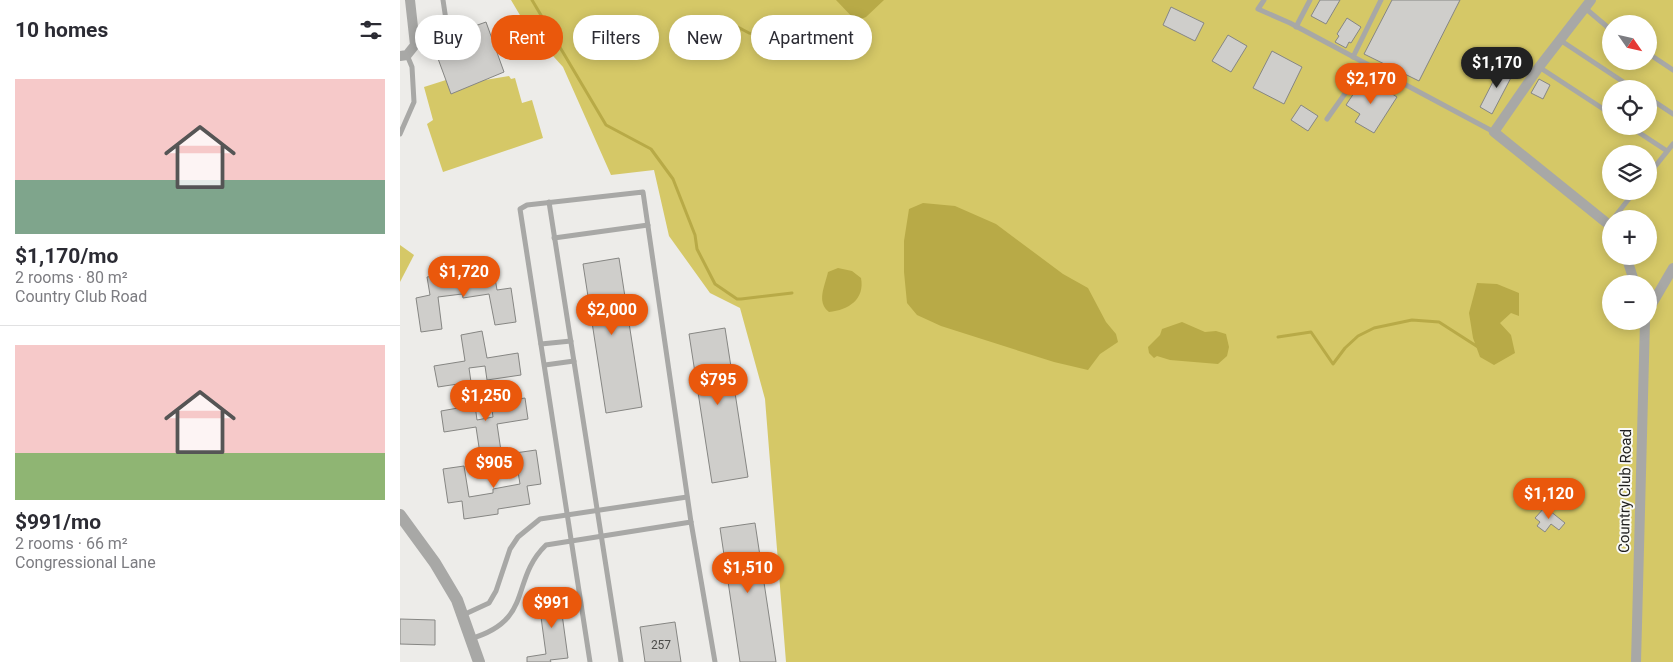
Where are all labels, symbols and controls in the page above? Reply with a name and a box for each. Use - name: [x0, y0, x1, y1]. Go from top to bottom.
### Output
- chip: Buy: [415, 15, 481, 60]
- chip: Rent: [491, 15, 563, 60]
- chip: Filters: [573, 15, 659, 60]
- chip: New: [669, 15, 741, 60]
- chip: Apartment: [751, 15, 872, 60]
- north arrow: [1602, 15, 1658, 70]
- map controls: [1602, 15, 1657, 330]
- icon: filters: [357, 16, 385, 44]
- text: 10 homes: [15, 18, 108, 42]
- pin: $1,170: [1456, 46, 1538, 89]
- text: $1,170: [1472, 53, 1522, 72]
- pin: $2,170: [1330, 62, 1412, 105]
- text: $2,170: [1346, 69, 1396, 88]
- button: locate: [1602, 80, 1657, 135]
- icon: home: [155, 112, 245, 202]
- button: layers: [1602, 145, 1657, 200]
- button: +: [1602, 210, 1657, 265]
- text: $1,170/mo: [15, 244, 118, 268]
- pin: $1,720: [423, 256, 505, 298]
- text: $1,720: [439, 262, 489, 281]
- text: 2 rooms · 80 m²: [15, 268, 128, 287]
- button: −: [1602, 275, 1657, 330]
- text: Country Club Road: [15, 287, 147, 306]
- pin: $2,000: [571, 294, 653, 336]
- text: $2,000: [587, 300, 637, 319]
- pin: $795: [688, 364, 748, 406]
- text: $795: [700, 370, 736, 389]
- icon: home: [155, 377, 245, 467]
- pin: $1,250: [445, 380, 527, 422]
- text: $1,250: [461, 386, 511, 405]
- street label: Country Club Road: [1615, 429, 1635, 553]
- pin: $905: [464, 446, 524, 489]
- text: $905: [476, 453, 512, 472]
- pin: $1,120: [1508, 478, 1590, 520]
- text: $1,120: [1524, 484, 1574, 503]
- text: $991/mo: [15, 510, 101, 534]
- text: 2 rooms · 66 m²: [15, 534, 128, 553]
- pin: $1,510: [707, 552, 789, 594]
- text: Congressional Lane: [15, 553, 156, 572]
- text: $1,510: [723, 558, 773, 577]
- pin: $991: [522, 586, 582, 629]
- text: $991: [534, 593, 570, 612]
- house number: 257: [651, 638, 671, 652]

